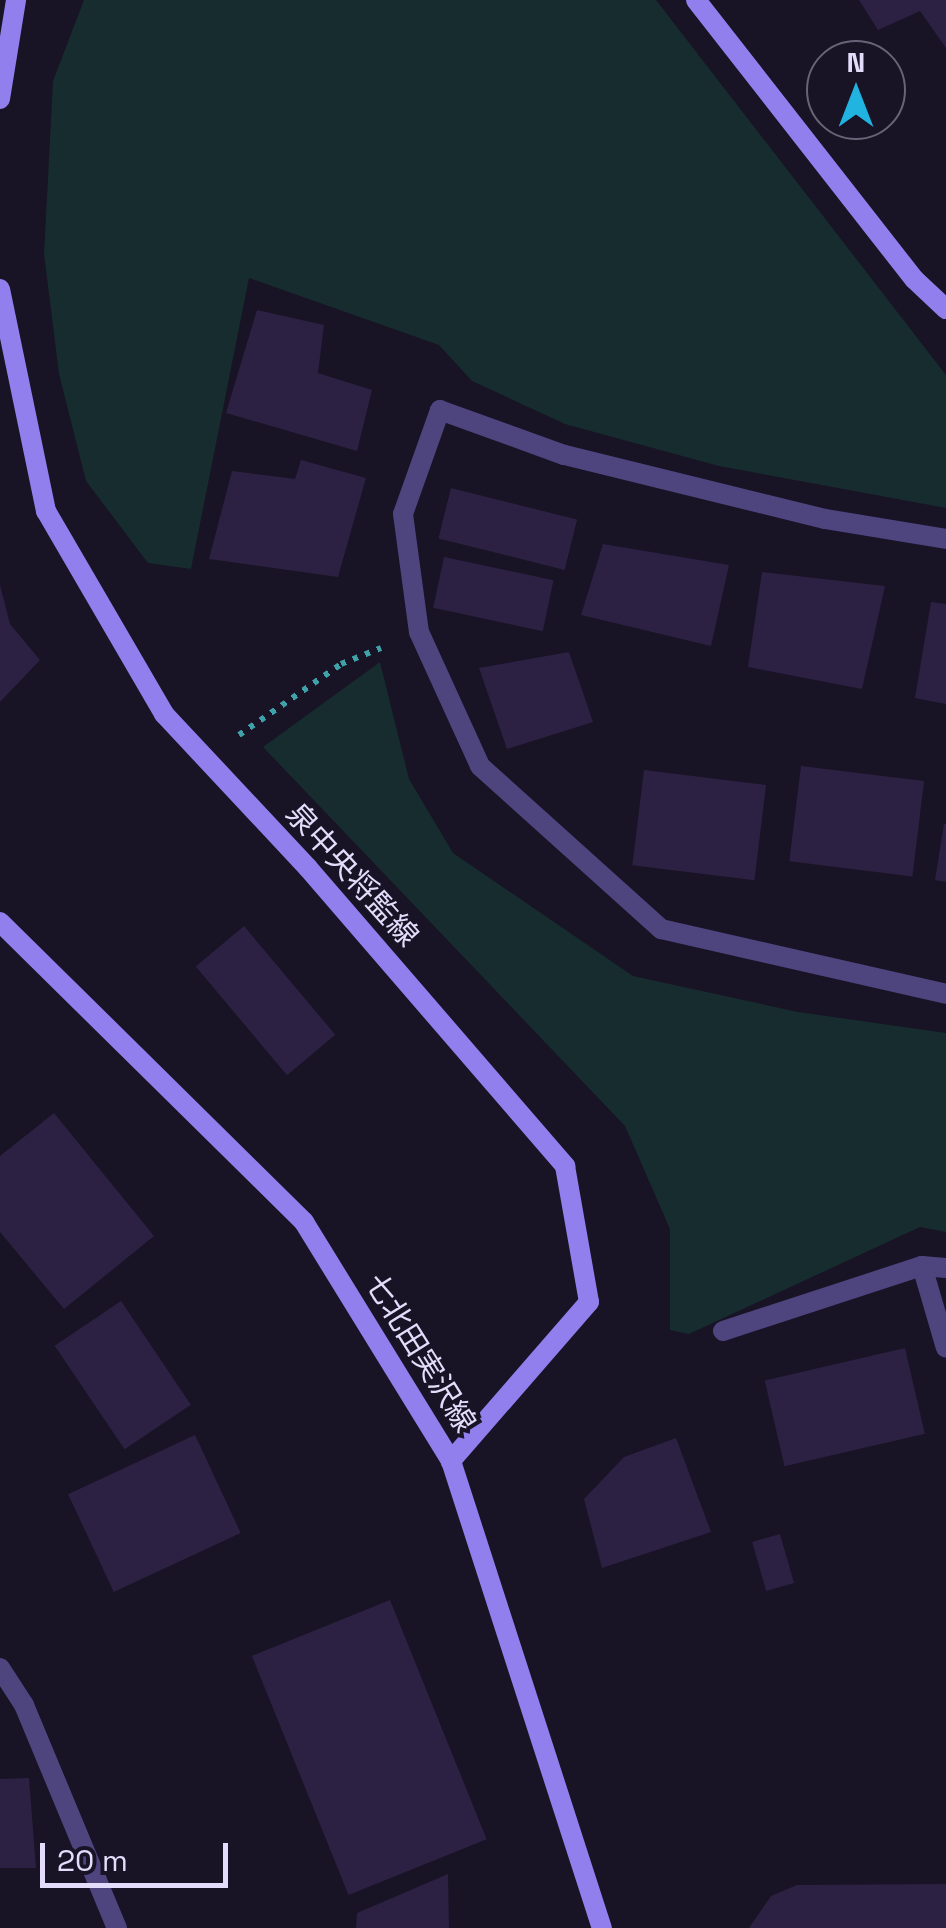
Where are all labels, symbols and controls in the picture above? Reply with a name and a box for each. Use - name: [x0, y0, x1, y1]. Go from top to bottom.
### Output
- north arrow: [806, 40, 906, 140]
- text: N: [847, 44, 865, 80]
- street label: 泉中央将監線: [278, 796, 426, 954]
- street label: 七北田実沢線: [357, 1267, 483, 1439]
- scale bar: [45, 1823, 232, 1885]
- text: 20 m: [57, 1841, 128, 1880]

